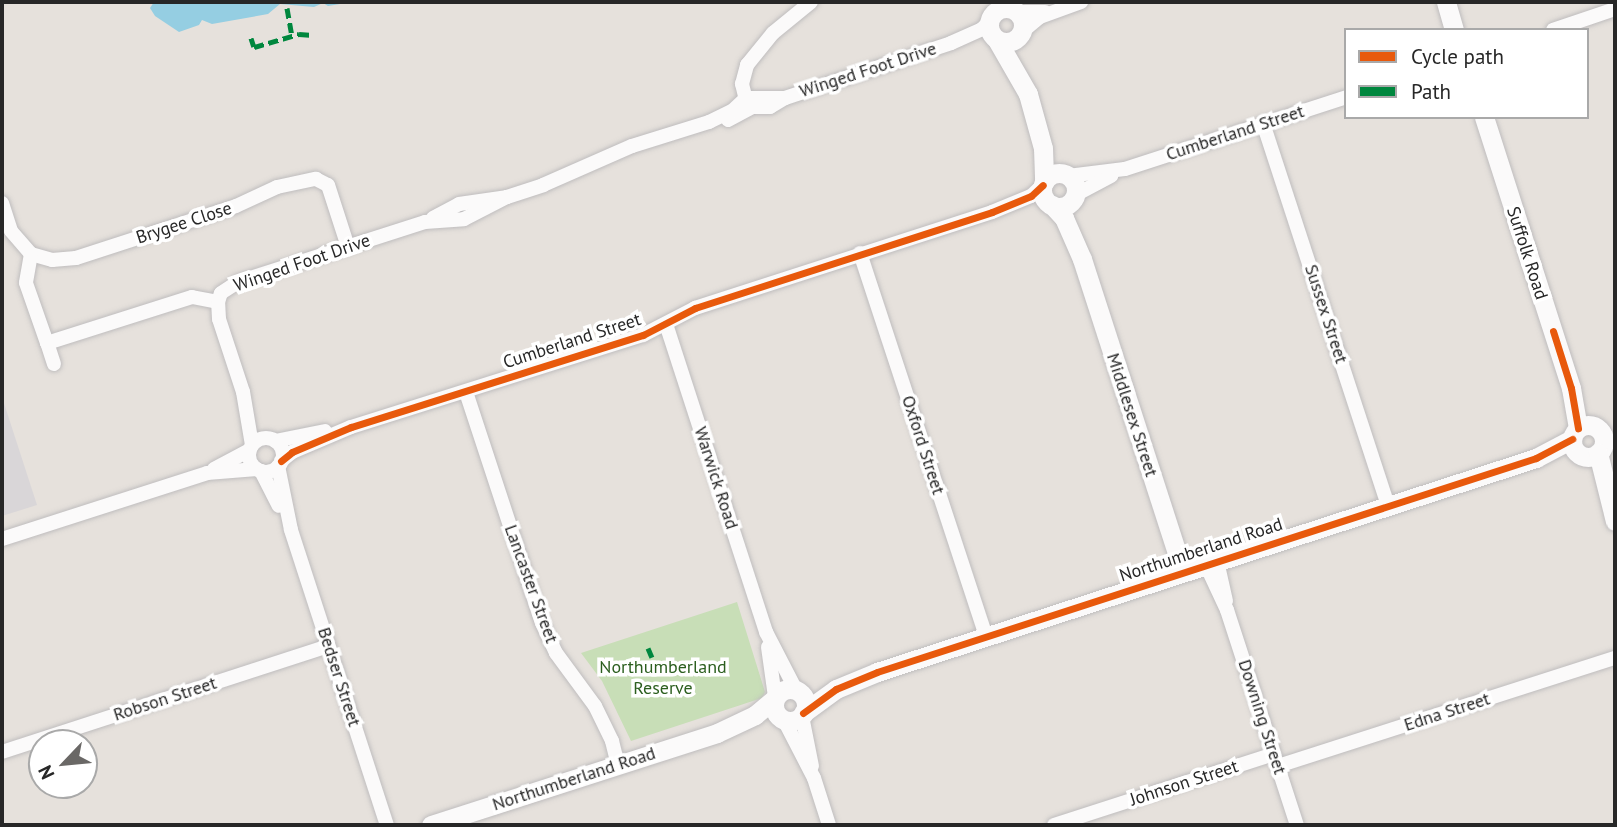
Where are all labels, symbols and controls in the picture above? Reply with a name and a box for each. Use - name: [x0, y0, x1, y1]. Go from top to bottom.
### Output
- legend: [1344, 28, 1589, 119]
- street label: Winged Foot Drive: [797, 38, 939, 102]
- text: Cycle path: [1411, 43, 1504, 70]
- text: Path: [1411, 78, 1451, 105]
- street label: Cumberland Street: [1163, 101, 1307, 165]
- street label: Brygee Close: [133, 197, 235, 249]
- street label: Suffolk Road: [1502, 204, 1552, 302]
- street label: Winged Foot Drive: [231, 230, 373, 296]
- street label: Sussex Street: [1300, 262, 1352, 366]
- street label: Cumberland Street: [500, 309, 644, 373]
- street label: Middlesex Street: [1102, 350, 1162, 480]
- street label: Oxford Street: [897, 393, 949, 497]
- street label: Warwick Road: [689, 424, 743, 532]
- street label: Northumberland Road: [1117, 513, 1285, 587]
- street label: Lancaster Street: [500, 522, 562, 646]
- street label: Bedser Street: [313, 625, 365, 729]
- park label: Northumberland Reserve: [599, 657, 727, 700]
- street label: Downing Street: [1233, 657, 1291, 777]
- street label: Robson Street: [111, 672, 219, 726]
- street label: Edna Street: [1401, 688, 1493, 736]
- north arrow: [28, 729, 98, 799]
- street label: Northumberland Road: [490, 742, 658, 816]
- street label: Johnson Street: [1127, 755, 1241, 811]
- text: N: [32, 761, 59, 783]

